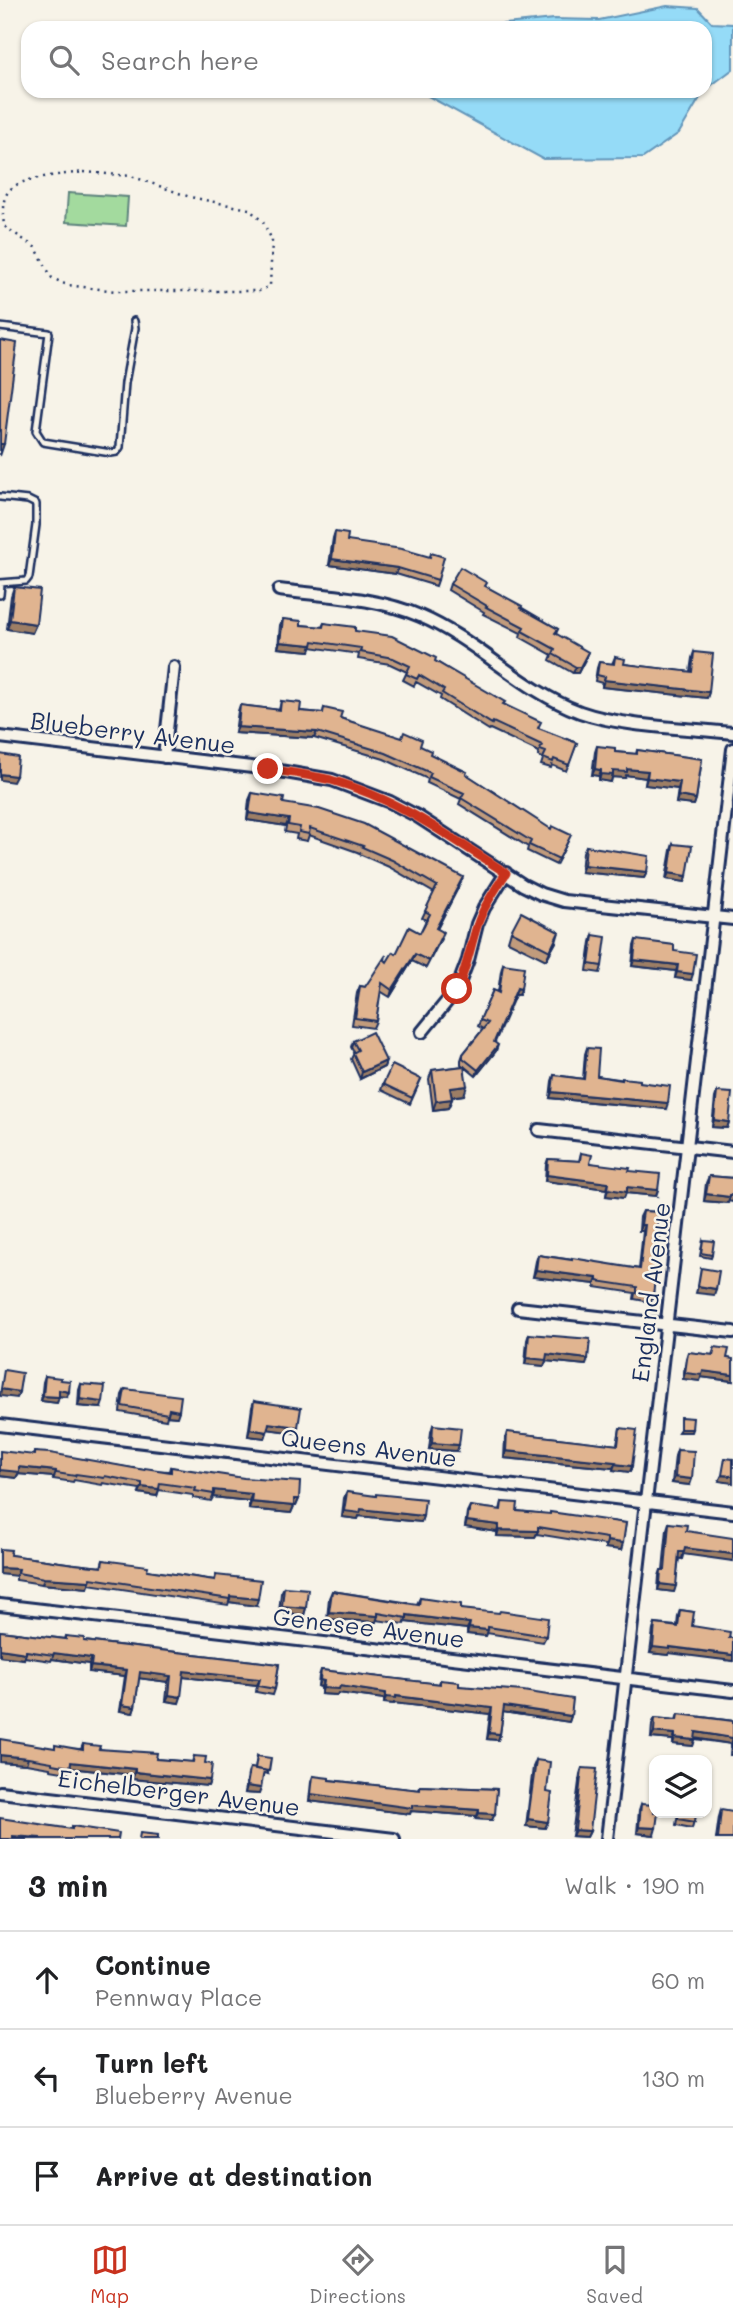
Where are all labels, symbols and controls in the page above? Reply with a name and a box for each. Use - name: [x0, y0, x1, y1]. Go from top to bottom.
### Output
- search box: [21, 21, 712, 98]
- icon: search: [45, 41, 83, 79]
- text: Search here: [101, 43, 259, 77]
- street label: Blueberry Avenue: [29, 704, 237, 760]
- route end: [252, 753, 283, 784]
- route start: [441, 973, 472, 1004]
- street label: England Avenue: [624, 1200, 676, 1384]
- street label: Queens Avenue: [279, 1421, 459, 1473]
- street label: Genesee Avenue: [271, 1600, 467, 1654]
- map controls: [649, 1755, 712, 1818]
- button: layers: [649, 1755, 712, 1818]
- street label: Eichelberger Avenue: [56, 1762, 302, 1822]
- text: 3 min: [28, 1865, 108, 1905]
- text: Walk · 190 m: [564, 1870, 705, 1900]
- text: Continue: [95, 1948, 211, 1982]
- icon: ahead: [28, 1961, 66, 1999]
- text: 60 m: [651, 1965, 705, 1995]
- text: Pennway Place: [95, 1982, 262, 2012]
- text: Turn left: [95, 2046, 208, 2080]
- icon: left: [28, 2059, 66, 2097]
- text: 130 m: [641, 2063, 705, 2093]
- text: Blueberry Avenue: [95, 2080, 293, 2110]
- icon: arrive: [28, 2157, 66, 2195]
- text: Arrive at destination: [95, 2159, 372, 2193]
- tab: Map: [90, 2241, 129, 2308]
- tab: Directions: [309, 2241, 406, 2308]
- tab: Saved: [586, 2241, 643, 2308]

